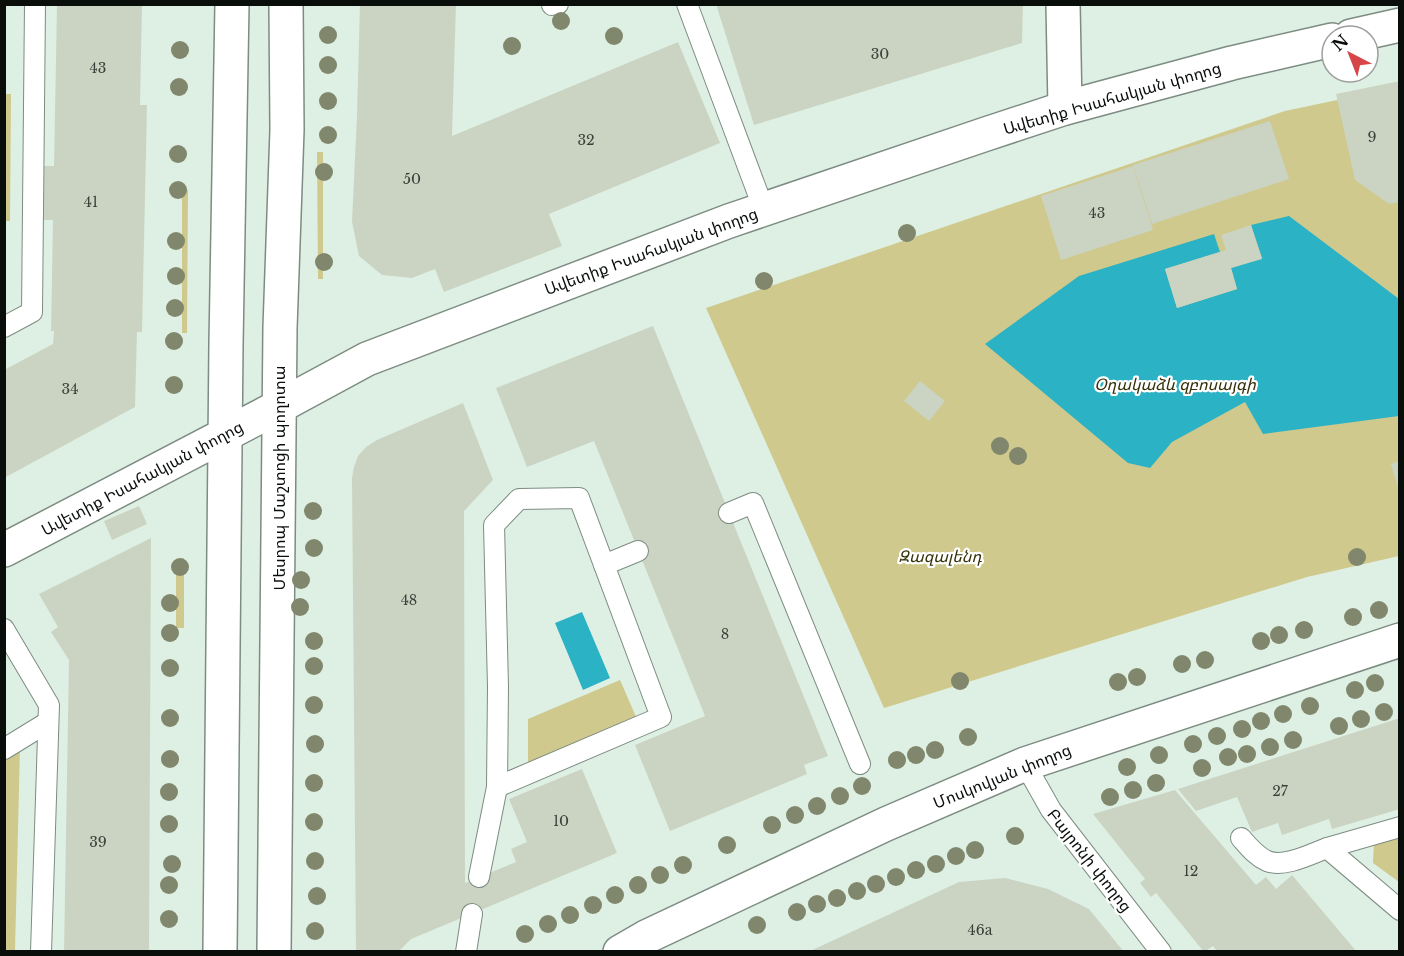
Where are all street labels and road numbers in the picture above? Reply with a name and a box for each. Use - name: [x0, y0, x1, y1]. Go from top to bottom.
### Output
- street label: Ավետիք Իսահակյան փողոց: [1001, 57, 1223, 139]
- street label: Ավետիք Իսահակյան փողոց: [542, 203, 760, 299]
- street label: Մեսրոպ Մաշտոցի պողոտա: [269, 366, 289, 590]
- street label: Ավետիք Իսահակյան փողոց: [38, 416, 246, 540]
- street label: Մոսկովյան փողոց: [930, 739, 1074, 813]
- street label: Բայրոնի փողոց: [1043, 804, 1137, 916]

